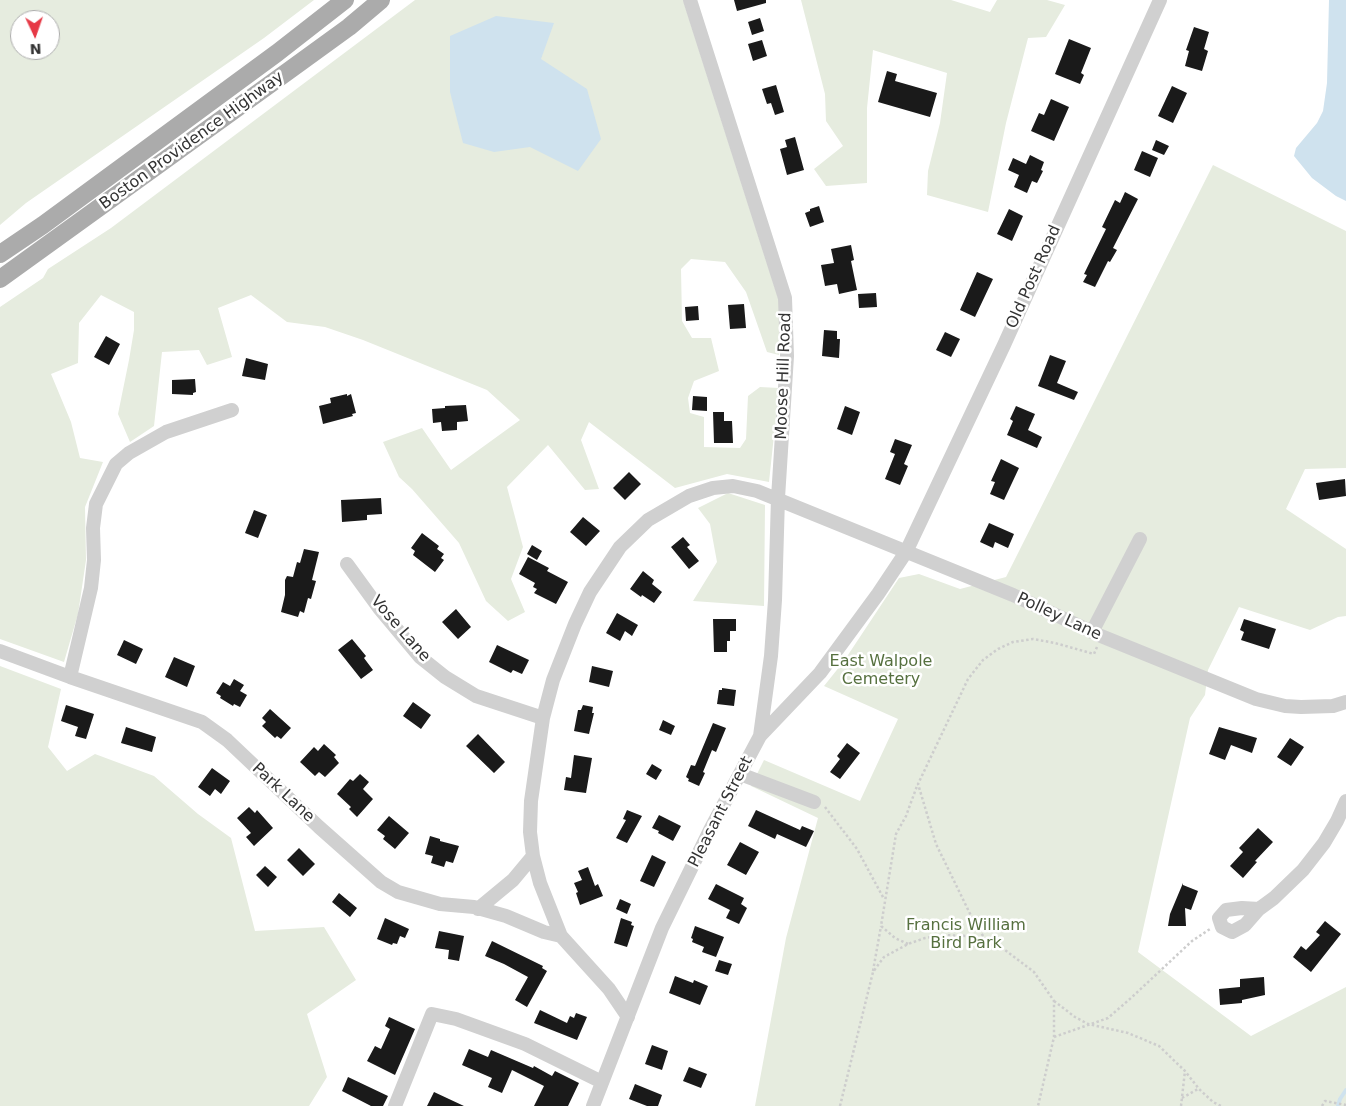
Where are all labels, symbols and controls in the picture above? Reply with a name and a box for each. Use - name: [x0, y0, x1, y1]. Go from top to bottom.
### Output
- north arrow: [10, 10, 60, 60]
- text: N: [29, 41, 42, 57]
- street label: Boston Providence Highway: [96, 68, 288, 214]
- street label: Old Post Road: [1003, 222, 1065, 332]
- street label: Moose Hill Road: [772, 312, 796, 440]
- street label: Polley Lane: [1014, 589, 1104, 645]
- street label: Vose Lane: [366, 592, 434, 666]
- park label: East Walpole Cemetery: [830, 652, 932, 690]
- street label: Pleasant Street: [685, 753, 757, 871]
- street label: Park Lane: [248, 759, 318, 827]
- park label: Francis William Bird Park: [906, 916, 1026, 954]

